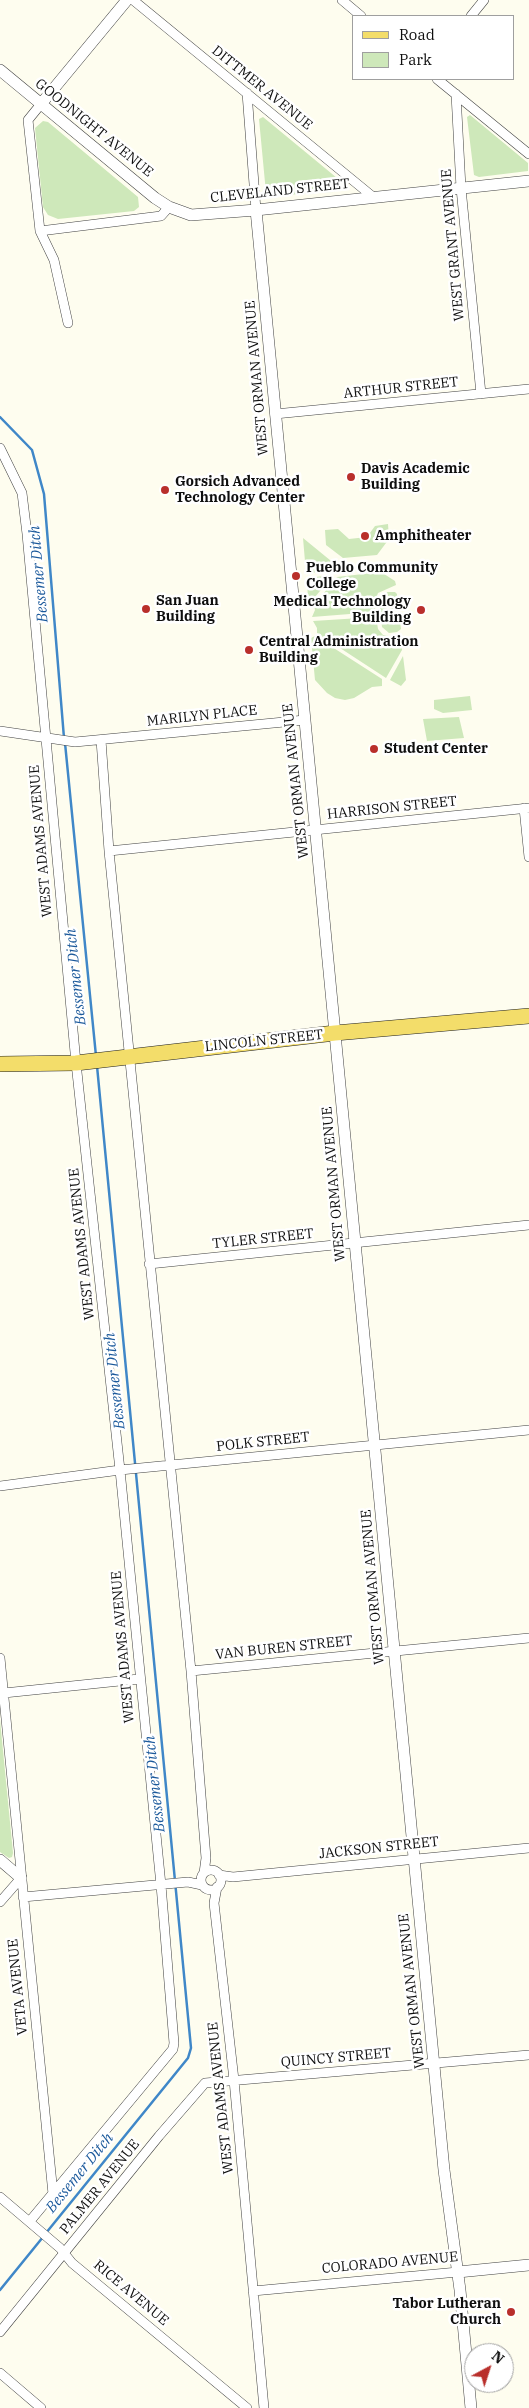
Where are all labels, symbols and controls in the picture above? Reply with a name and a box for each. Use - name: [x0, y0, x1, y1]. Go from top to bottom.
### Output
- legend: [352, 15, 514, 80]
- text: Road: [399, 25, 435, 44]
- street label: DITTMER AVENUE: [208, 42, 316, 134]
- text: Park: [399, 50, 432, 69]
- street label: GOODNIGHT AVENUE: [32, 75, 156, 181]
- street label: WEST GRANT AVENUE: [438, 168, 468, 322]
- street label: CLEVELAND STREET: [209, 175, 351, 207]
- street label: WEST ORMAN AVENUE: [242, 300, 272, 456]
- street label: ARTHUR STREET: [343, 374, 459, 402]
- place label: Davis Academic Building: [361, 461, 470, 494]
- marker: Davis Academic Building: [345, 471, 357, 483]
- place label: Gorsich Advanced Technology Center: [175, 474, 305, 507]
- marker: Gorsich Advanced Technology Center: [159, 484, 171, 496]
- water label: Bessemer Ditch: [26, 525, 52, 623]
- place label: Amphitheater: [375, 528, 471, 544]
- marker: Amphitheater: [359, 530, 371, 542]
- place label: Pueblo Community College: [306, 560, 438, 592]
- marker: Pueblo Community College: [290, 570, 302, 582]
- place label: San Juan Building: [156, 593, 219, 626]
- place label: Medical Technology Building: [273, 594, 411, 626]
- marker: San Juan Building: [140, 603, 152, 615]
- marker: Medical Technology Building: [415, 604, 427, 616]
- place label: Central Administration Building: [259, 634, 419, 666]
- marker: Central Administration Building: [243, 644, 255, 656]
- street label: MARILYN PLACE: [146, 702, 258, 730]
- street label: WEST ORMAN AVENUE: [280, 703, 312, 859]
- place label: Student Center: [384, 741, 488, 757]
- marker: Student Center: [368, 743, 380, 755]
- street label: WEST ADAMS AVENUE: [26, 764, 56, 918]
- street label: HARRISON STREET: [326, 793, 458, 823]
- water label: Bessemer Ditch: [62, 928, 90, 1026]
- street label: LINCOLN STREET: [204, 1026, 324, 1056]
- street label: WEST ORMAN AVENUE: [319, 1106, 349, 1262]
- street label: WEST ADAMS AVENUE: [66, 1167, 98, 1321]
- street label: TYLER STREET: [211, 1225, 315, 1253]
- water label: Bessemer Ditch: [101, 1332, 129, 1430]
- street label: POLK STREET: [215, 1429, 311, 1455]
- street label: WEST ORMAN AVENUE: [358, 1509, 388, 1665]
- street label: WEST ADAMS AVENUE: [108, 1570, 138, 1724]
- street label: VAN BUREN STREET: [214, 1632, 354, 1664]
- water label: Bessemer Ditch: [141, 1735, 169, 1833]
- street label: JACKSON STREET: [318, 1833, 440, 1863]
- street label: WEST ORMAN AVENUE: [396, 1913, 428, 2069]
- street label: VETA AVENUE: [5, 1938, 31, 2036]
- street label: WEST ADAMS AVENUE: [205, 2021, 237, 2175]
- street label: QUINCY STREET: [280, 2045, 392, 2071]
- water label: Bessemer Ditch: [42, 2130, 118, 2216]
- street label: PALMER AVENUE: [57, 2136, 143, 2238]
- street label: COLORADO AVENUE: [321, 2249, 459, 2277]
- street label: RICE AVENUE: [90, 2257, 172, 2329]
- place label: Tabor Lutheran Church: [392, 2296, 501, 2328]
- marker: Tabor Lutheran Church: [505, 2306, 517, 2318]
- north arrow: [464, 2343, 514, 2393]
- text: N: [488, 2347, 508, 2368]

